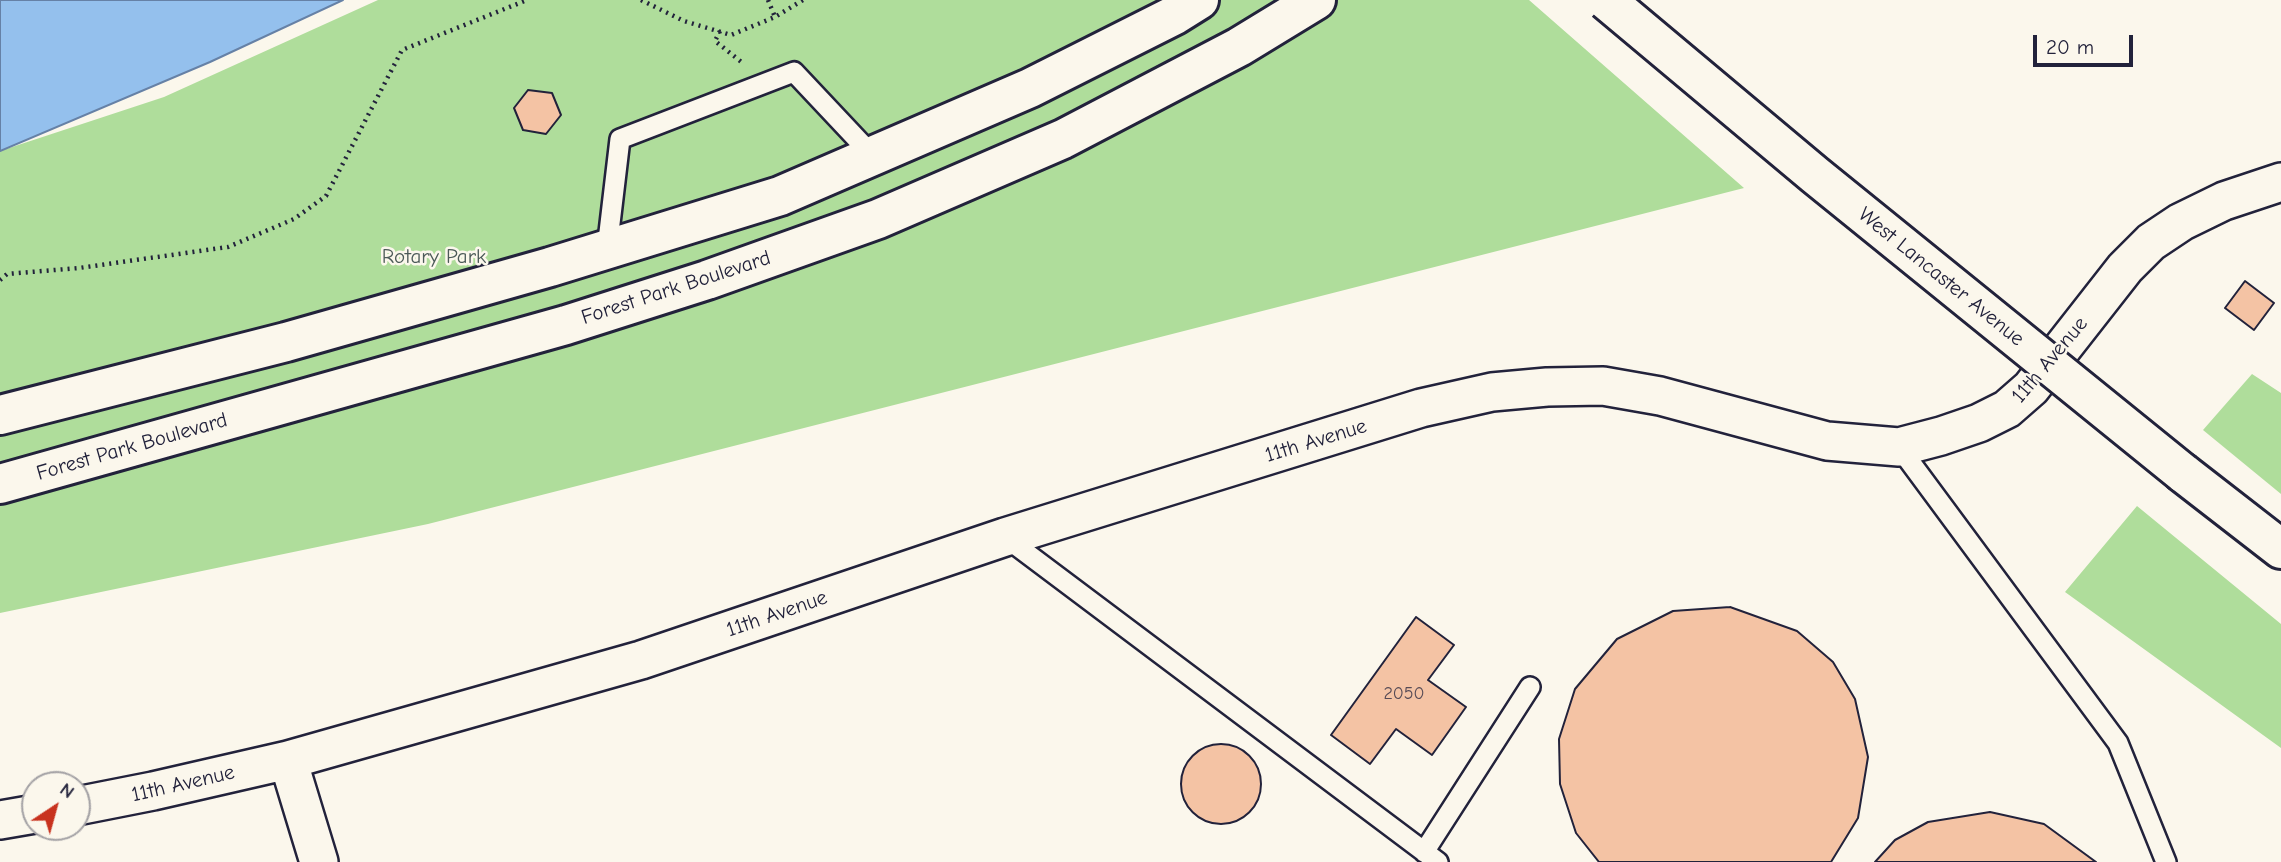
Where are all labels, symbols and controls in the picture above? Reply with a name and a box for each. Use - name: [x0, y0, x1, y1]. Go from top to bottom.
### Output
- scale bar: [2036, 21, 2136, 65]
- text: 20 m: [2046, 35, 2094, 59]
- street label: West Lancaster Avenue: [1853, 202, 2029, 352]
- park label: Rotary Park: [382, 244, 486, 270]
- street label: Forest Park Boulevard: [578, 246, 774, 330]
- street label: 11th Avenue: [2007, 312, 2093, 408]
- street label: Forest Park Boulevard: [34, 408, 230, 486]
- street label: 11th Avenue: [1262, 414, 1370, 468]
- street label: 11th Avenue: [723, 585, 831, 643]
- house number: 2050: [1383, 683, 1425, 705]
- street label: 11th Avenue: [129, 760, 237, 808]
- north arrow: [21, 771, 91, 841]
- text: N: [56, 778, 79, 803]

